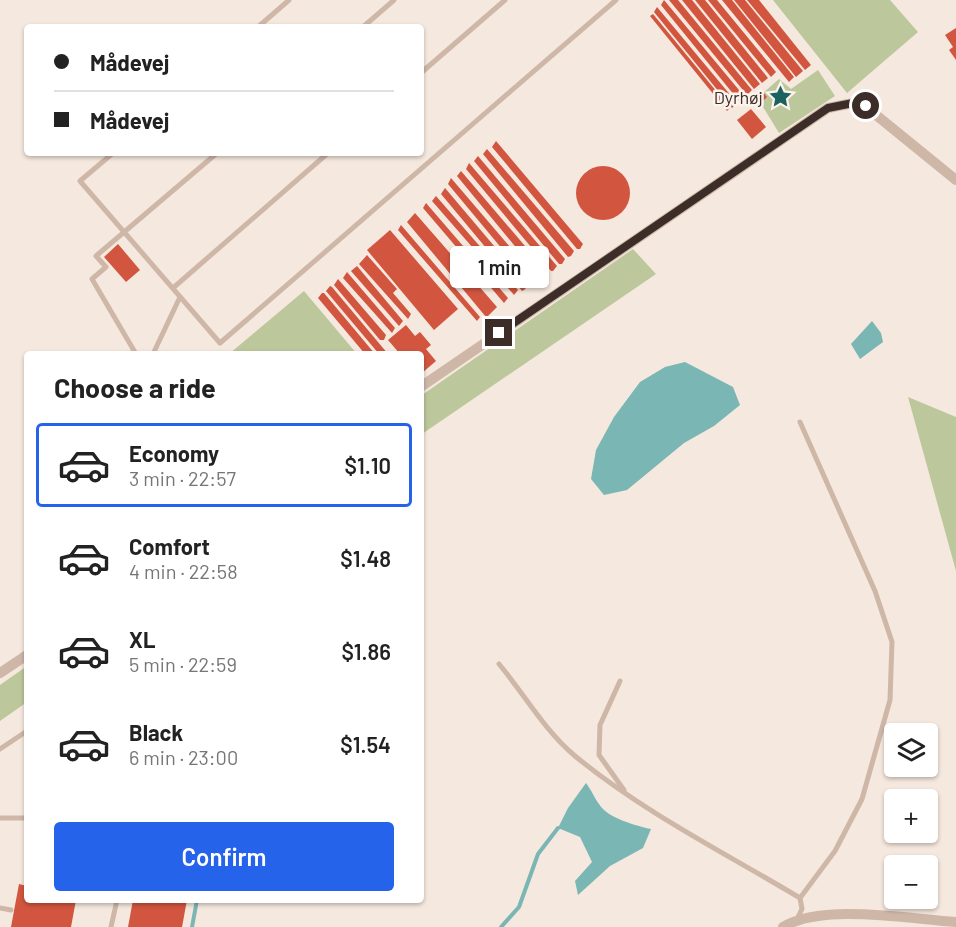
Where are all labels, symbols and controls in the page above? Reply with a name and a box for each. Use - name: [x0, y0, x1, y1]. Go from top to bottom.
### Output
- text: Mådevej: [90, 49, 169, 75]
- place icon: Dyrhøj: [768, 84, 794, 110]
- place label: Dyrhøj: [714, 86, 763, 108]
- route start: [852, 92, 879, 119]
- text: Mådevej: [90, 107, 169, 133]
- callout: 1 min: [450, 246, 548, 288]
- text: 1 min: [478, 255, 521, 279]
- route end: [485, 319, 512, 346]
- text: Choose a ride: [54, 371, 216, 403]
- icon: car: [57, 438, 111, 492]
- text: Economy: [129, 440, 219, 466]
- text: $1.10: [344, 452, 391, 478]
- text: 3 min · 22:57: [129, 466, 236, 490]
- icon: car: [57, 531, 111, 585]
- text: Comfort: [129, 533, 210, 559]
- text: $1.48: [340, 545, 391, 571]
- text: 4 min · 22:58: [129, 559, 238, 583]
- icon: car: [57, 624, 111, 678]
- text: XL: [129, 626, 155, 652]
- text: $1.86: [341, 638, 391, 664]
- text: 5 min · 22:59: [129, 652, 237, 676]
- icon: car: [57, 717, 111, 771]
- text: Black: [129, 719, 183, 745]
- map controls: [884, 723, 938, 909]
- button: layers: [884, 723, 938, 777]
- text: $1.54: [340, 731, 391, 757]
- text: 6 min · 23:00: [129, 745, 238, 769]
- button: +: [884, 789, 938, 843]
- button: Confirm: [54, 822, 394, 891]
- button: −: [884, 855, 938, 909]

